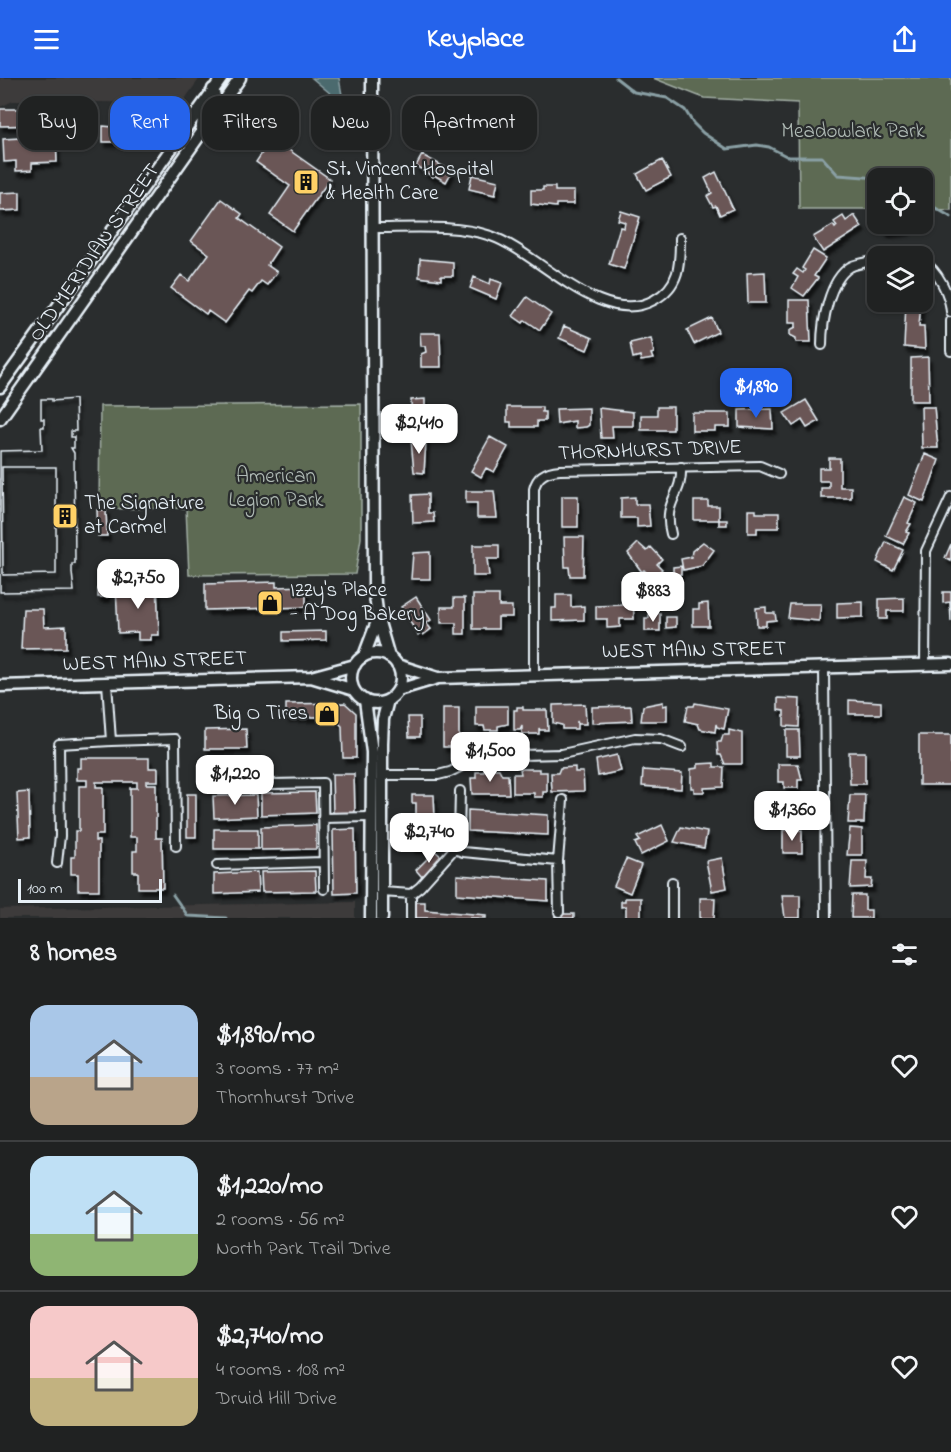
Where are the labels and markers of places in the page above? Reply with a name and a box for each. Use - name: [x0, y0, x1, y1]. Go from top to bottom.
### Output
- place label: St. Vincent Hospital & Health Care: [326, 155, 493, 209]
- building icon: St. Vincent Hospital & Health Care: [291, 167, 321, 197]
- pin: $1,890: [707, 368, 805, 419]
- pin: $2,410: [370, 404, 468, 455]
- place label: The Signature at Carmel: [84, 489, 205, 543]
- building icon: The Signature at Carmel: [50, 501, 80, 531]
- pin: $2,750: [89, 559, 187, 610]
- pin: $883: [617, 572, 689, 623]
- place label: Izzy's Place - A Dog Bakery: [290, 576, 425, 632]
- shop icon: Izzy's Place - A Dog Bakery: [255, 588, 285, 618]
- place label: Big O Tires: [213, 699, 308, 731]
- shop icon: Big O Tires: [312, 699, 342, 729]
- pin: $1,500: [441, 732, 539, 783]
- pin: $1,220: [186, 755, 284, 806]
- pin: $1,360: [743, 791, 841, 842]
- pin: $2,740: [380, 813, 478, 864]

